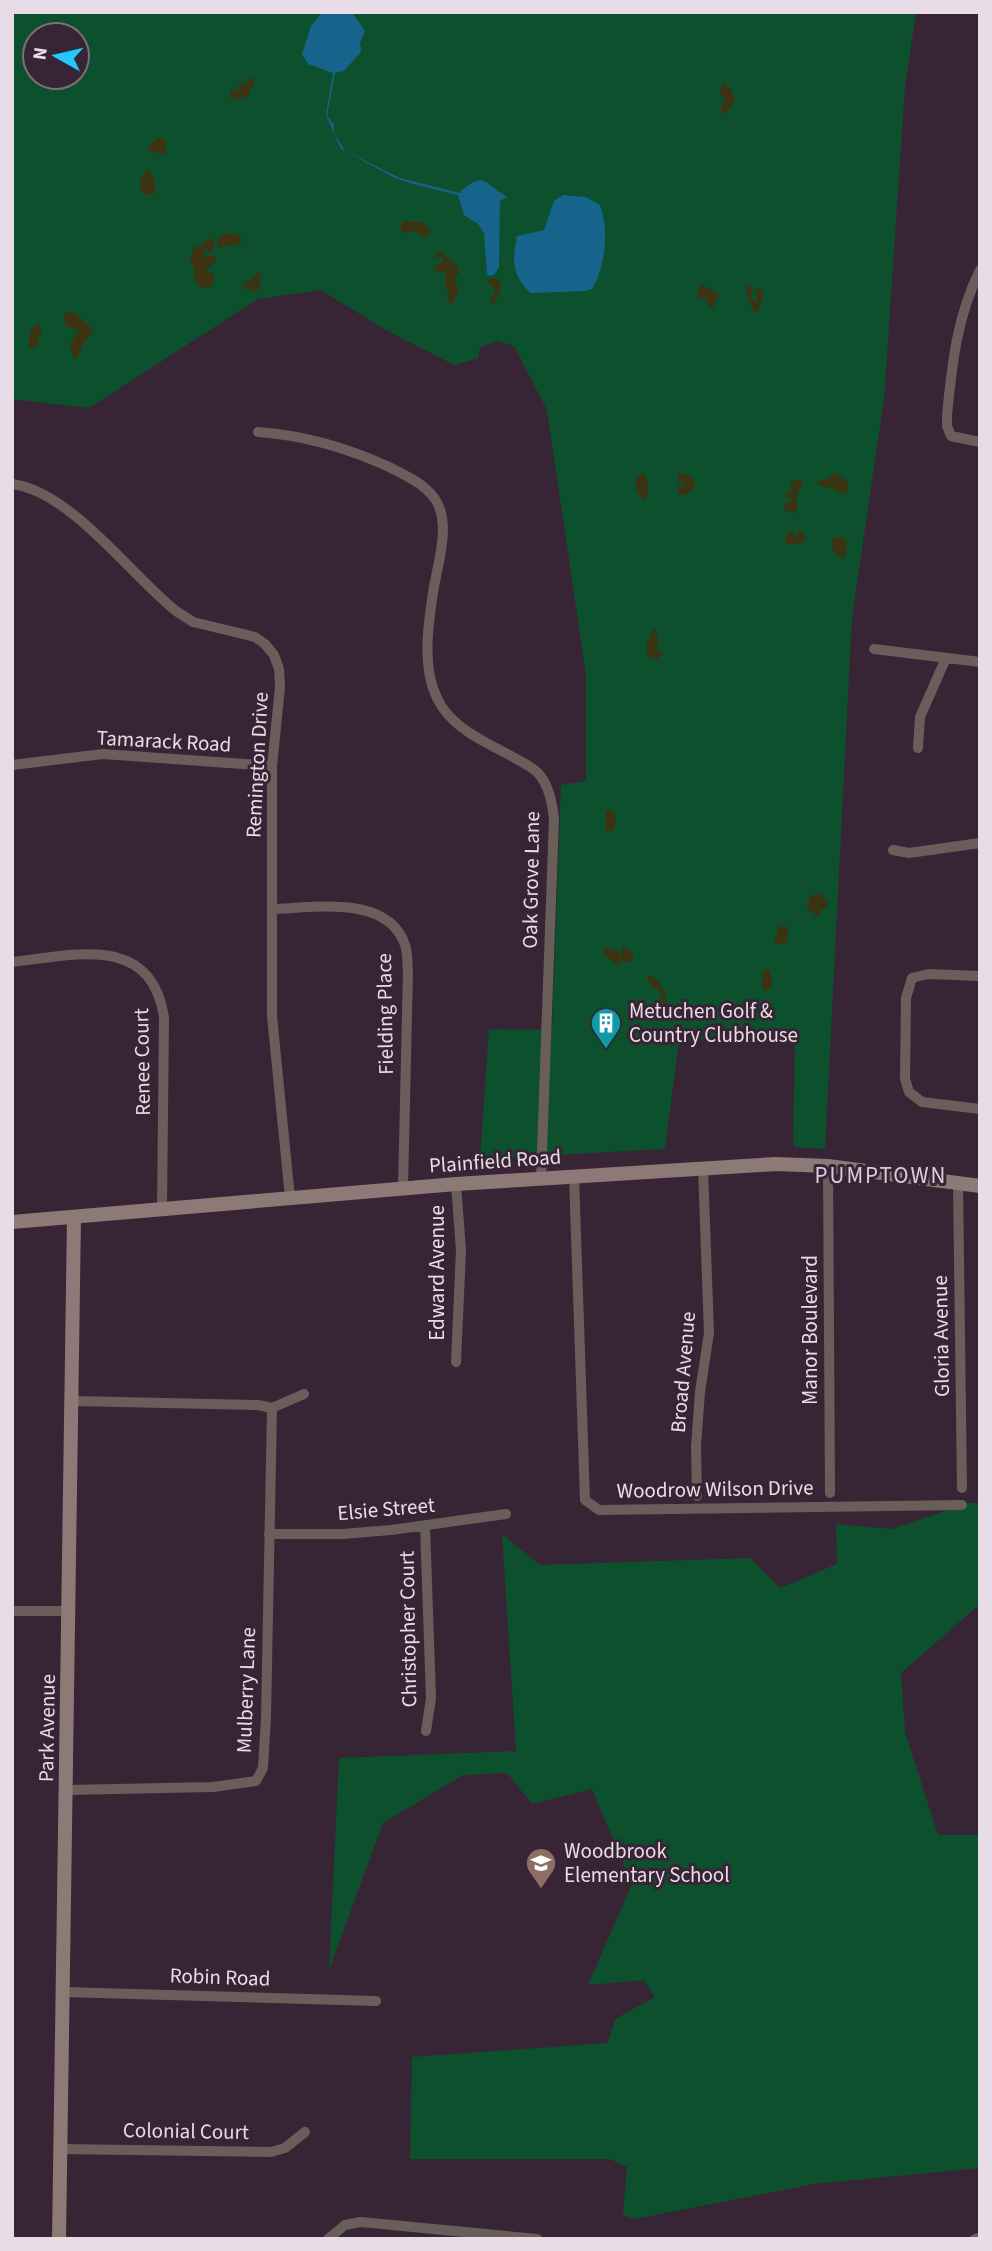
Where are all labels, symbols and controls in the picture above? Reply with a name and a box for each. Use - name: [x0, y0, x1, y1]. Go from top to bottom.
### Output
- north arrow: [21, 21, 91, 91]
- text: N: [26, 46, 55, 62]
- street label: Remington Drive: [238, 691, 276, 839]
- street label: Tamarack Road: [96, 722, 232, 760]
- street label: Oak Grove Lane: [515, 811, 547, 949]
- street label: Fielding Place: [369, 953, 401, 1075]
- place label: Metuchen Golf & Country Clubhouse: [629, 996, 798, 1050]
- building icon: Metuchen Golf & Country Clubhouse: [589, 1006, 623, 1050]
- street label: Renee Court: [126, 1008, 158, 1116]
- street label: Plainfield Road: [428, 1141, 562, 1181]
- district label: PUMPTOWN: [815, 1159, 947, 1192]
- street label: Edward Avenue: [422, 1205, 452, 1341]
- street label: Manor Boulevard: [795, 1255, 825, 1405]
- street label: Gloria Avenue: [925, 1275, 957, 1397]
- street label: Broad Avenue: [663, 1310, 703, 1434]
- street label: Woodrow Wilson Drive: [616, 1472, 814, 1506]
- street label: Elsie Street: [336, 1490, 436, 1528]
- street label: Christopher Court: [392, 1550, 424, 1708]
- street label: Mulberry Lane: [229, 1627, 263, 1753]
- street label: Park Avenue: [31, 1674, 63, 1782]
- place label: Woodbrook Elementary School: [564, 1836, 730, 1890]
- school or university icon: Woodbrook Elementary School: [524, 1846, 558, 1890]
- street label: Robin Road: [169, 1960, 271, 1994]
- street label: Colonial Court: [123, 2115, 249, 2147]

